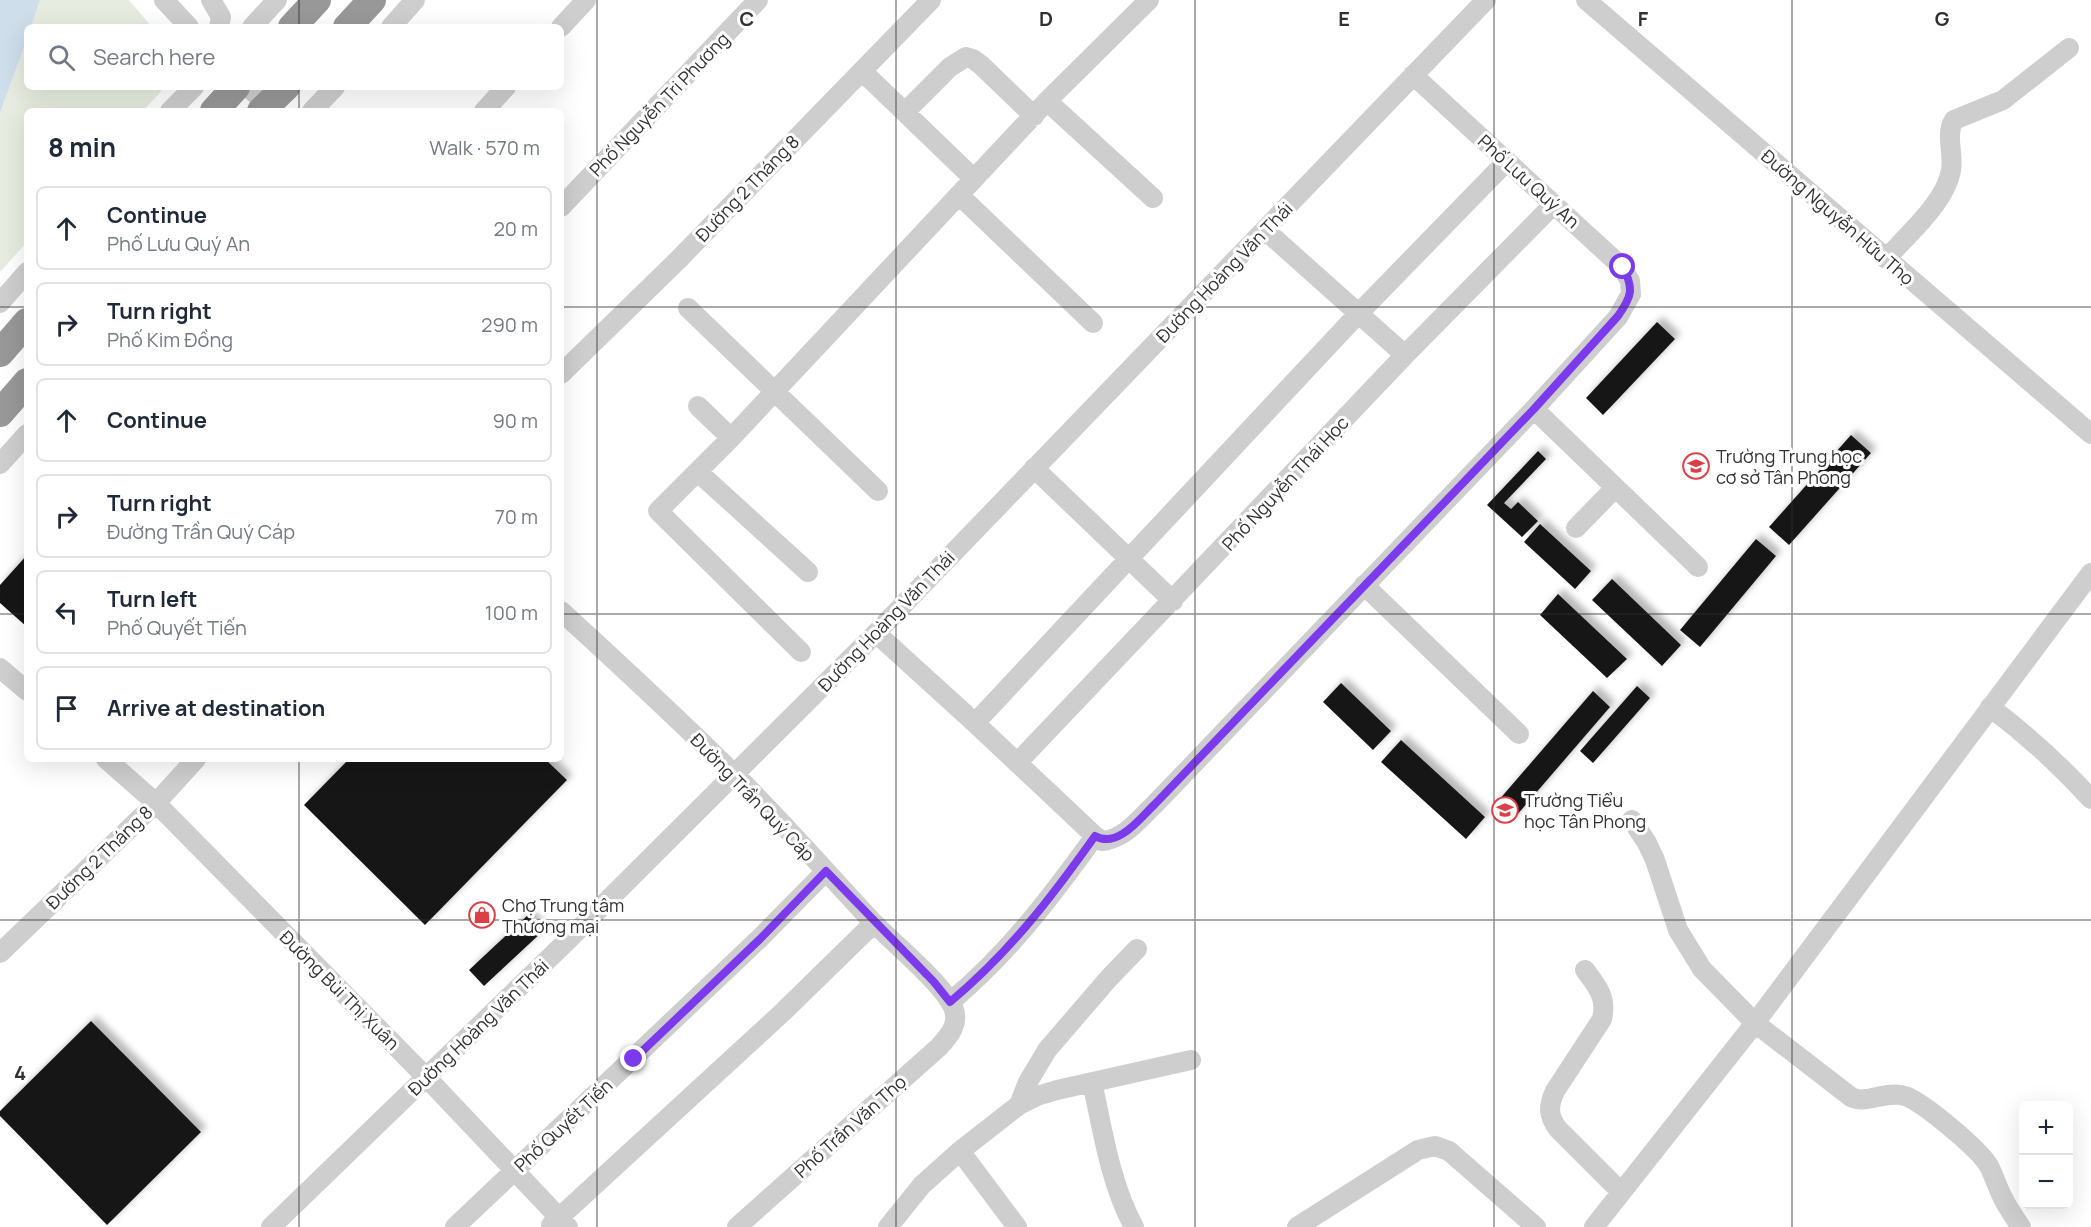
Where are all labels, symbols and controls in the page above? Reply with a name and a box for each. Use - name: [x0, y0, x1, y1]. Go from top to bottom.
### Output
- text: C: [740, 5, 754, 32]
- text: D: [1039, 5, 1053, 32]
- text: E: [1338, 5, 1350, 32]
- text: F: [1638, 5, 1649, 32]
- text: G: [1935, 5, 1950, 32]
- search box: [24, 24, 564, 90]
- street label: Phố Nguyễn Tri Phương: [584, 27, 734, 181]
- icon: search: [45, 41, 78, 74]
- text: Search here: [93, 42, 215, 72]
- text: 8 min: [48, 129, 116, 165]
- street label: Phố Lưu Quý An: [1473, 129, 1585, 233]
- street label: Đường 2 Tháng 8: [690, 130, 804, 246]
- text: Walk · 570 m: [429, 134, 540, 161]
- street label: Đường Nguyễn Hữu Thọ: [1756, 144, 1920, 290]
- street label: Đường Hoàng Văn Thái: [1151, 197, 1297, 347]
- text: Continue: [107, 200, 207, 230]
- icon: ahead: [50, 212, 83, 245]
- text: 20 m: [493, 215, 538, 242]
- text: Phố Lưu Quý An: [107, 230, 250, 257]
- route start: [1609, 253, 1635, 279]
- text: Turn right: [107, 296, 212, 326]
- icon: right: [50, 308, 83, 341]
- text: 290 m: [481, 311, 538, 338]
- text: Phố Kim Đồng: [107, 326, 233, 353]
- icon: ahead: [50, 404, 83, 437]
- text: Continue: [107, 405, 207, 435]
- text: 90 m: [492, 407, 538, 434]
- street label: Phố Nguyễn Thái Học: [1216, 411, 1354, 555]
- place label: Trường Trung học cơ sở Tân Phong: [1716, 444, 1862, 489]
- school or university icon: Trường Trung học cơ sở Tân Phong: [1681, 451, 1711, 481]
- text: Turn right: [107, 488, 212, 518]
- icon: right: [50, 500, 83, 533]
- text: 70 m: [495, 503, 538, 530]
- text: Đường Trần Quý Cáp: [107, 518, 295, 545]
- street label: Đường Hoàng Văn Thái: [813, 546, 959, 696]
- text: Turn left: [107, 584, 197, 614]
- icon: left: [50, 596, 83, 629]
- text: 100 m: [485, 599, 538, 626]
- text: Phố Quyết Tiến: [107, 614, 247, 641]
- icon: arrive: [50, 692, 83, 725]
- text: Arrive at destination: [107, 693, 325, 723]
- street label: Đường Trần Quý Cáp: [686, 728, 820, 866]
- place label: Trường Tiểu học Tân Phong: [1524, 788, 1646, 833]
- school or university icon: Trường Tiểu học Tân Phong: [1490, 795, 1520, 825]
- street label: Đường 2 Tháng 8: [41, 800, 157, 914]
- place label: Chợ Trung tâm Thương mại: [502, 893, 624, 938]
- shop icon: Chợ Trung tâm Thương mại: [467, 900, 497, 930]
- street label: Đường Bùi Thị Xuân: [275, 925, 405, 1055]
- street label: Đường Hoàng Văn Thái: [403, 954, 553, 1100]
- route end: [620, 1045, 646, 1071]
- text: 4: [14, 1059, 26, 1086]
- street label: Phố Trần Văn Thọ: [789, 1069, 911, 1183]
- street label: Phố Quyết Tiến: [509, 1073, 617, 1177]
- map controls: [2019, 1101, 2073, 1209]
- button: +: [2019, 1101, 2073, 1155]
- button: −: [2019, 1155, 2073, 1209]

